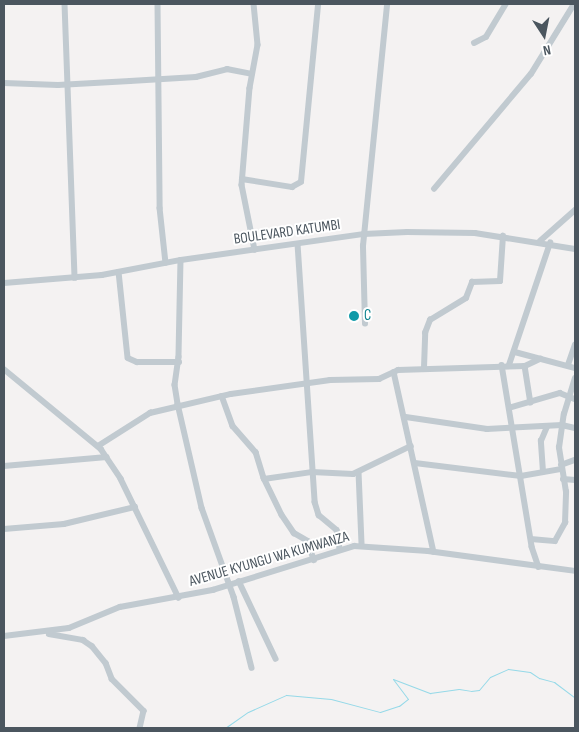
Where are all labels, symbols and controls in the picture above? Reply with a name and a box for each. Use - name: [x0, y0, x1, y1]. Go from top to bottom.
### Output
- north arrow: [519, 10, 569, 60]
- text: N: [542, 41, 552, 59]
- street label: BOULEVARD KATUMBI: [233, 216, 341, 248]
- place label: C: [364, 307, 371, 325]
- marker: C: [348, 310, 360, 322]
- street label: AVENUE KYUNGU WA KUMWANZA: [187, 528, 351, 590]

